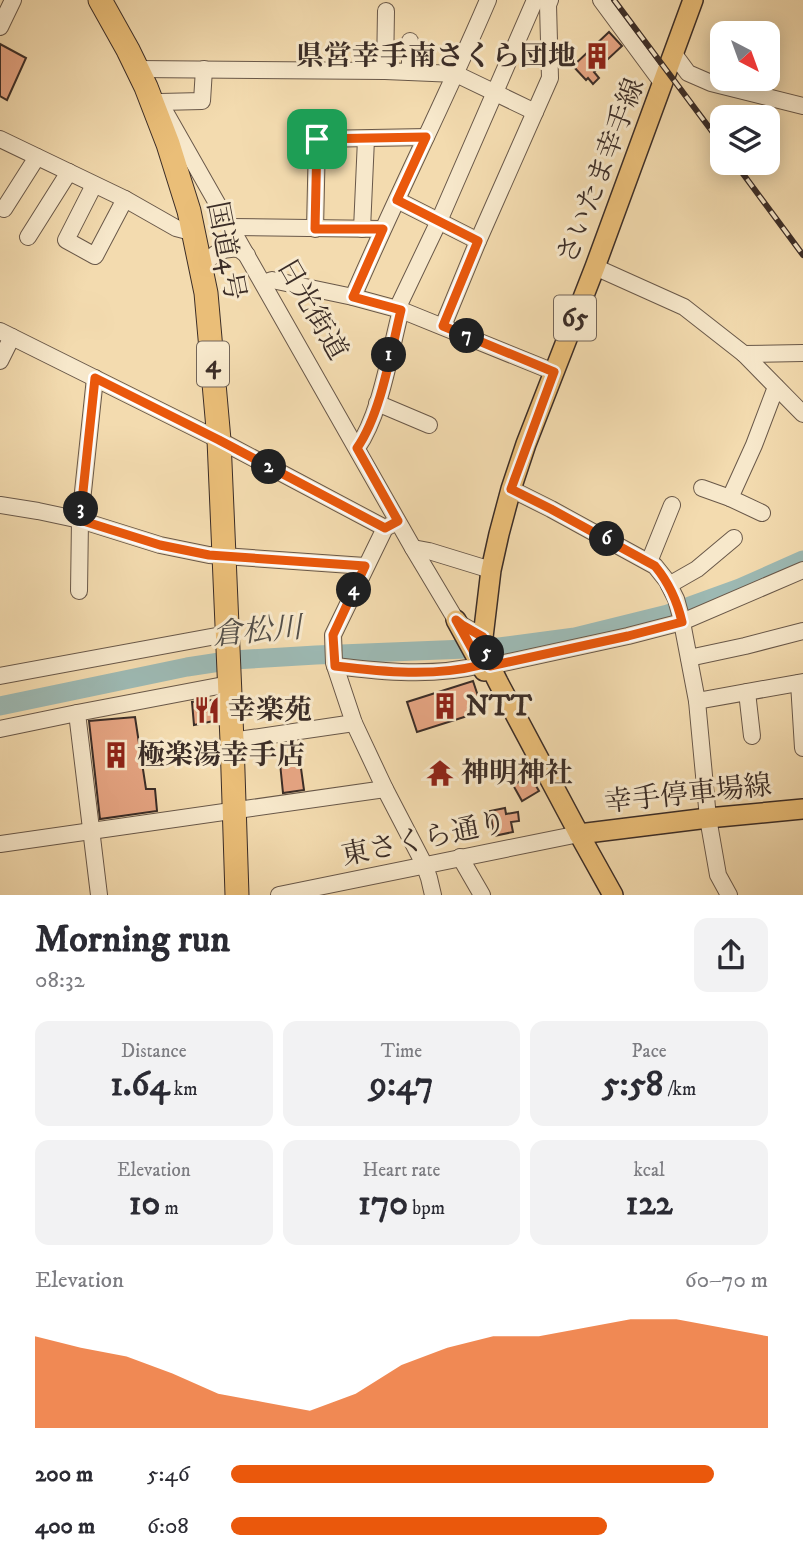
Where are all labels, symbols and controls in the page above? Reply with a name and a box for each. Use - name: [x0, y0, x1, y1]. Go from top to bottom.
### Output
- north arrow: [710, 21, 780, 91]
- map controls: [710, 21, 780, 175]
- place label: 県営幸手南さくら団地: [296, 39, 576, 74]
- building icon: 県営幸手南さくら団地: [582, 41, 612, 71]
- street label: さいたま幸手線: [550, 73, 652, 269]
- button: layers: [710, 105, 780, 175]
- pin: [287, 109, 347, 169]
- icon: arrive: [298, 120, 336, 158]
- street label: 国道4号: [199, 199, 253, 303]
- street label: 日光街道: [269, 252, 355, 366]
- road number: 65: [554, 296, 596, 340]
- pin: 7: [449, 318, 484, 354]
- text: 7: [461, 324, 472, 347]
- pin: 1: [372, 338, 406, 372]
- road number: 4: [197, 342, 229, 386]
- text: 1: [385, 343, 392, 366]
- pin: 2: [252, 449, 286, 484]
- text: 2: [264, 455, 273, 478]
- pin: 3: [64, 491, 98, 526]
- text: 3: [77, 497, 84, 520]
- pin: 6: [590, 522, 624, 556]
- text: 6: [602, 527, 611, 550]
- pin: 4: [336, 572, 372, 608]
- text: 4: [348, 578, 359, 601]
- water label: 倉松川: [211, 609, 306, 654]
- pin: 5: [470, 636, 504, 670]
- text: 5: [482, 641, 491, 664]
- place label: NTT: [466, 689, 533, 724]
- building icon: NTT: [430, 691, 460, 721]
- place label: 幸楽苑: [228, 693, 312, 728]
- restaurant icon: 幸楽苑: [192, 695, 222, 725]
- place label: 極楽湯幸手店: [137, 738, 305, 773]
- building icon: 極楽湯幸手店: [101, 740, 131, 770]
- place label: 神明神社: [461, 756, 573, 791]
- temple icon: 神明神社: [425, 758, 455, 788]
- street label: 幸手停車場線: [603, 768, 773, 820]
- street label: 東さくら通り: [338, 804, 510, 874]
- text: Morning run: [35, 916, 230, 964]
- button: share: [694, 918, 768, 992]
- text: 08:32: [35, 966, 85, 995]
- text: Distance: [121, 1040, 187, 1063]
- text: Time: [381, 1040, 422, 1063]
- text: Pace: [632, 1040, 667, 1063]
- text: 1.64: [110, 1063, 170, 1107]
- text: 9:47: [369, 1063, 434, 1107]
- text: 5:58: [602, 1063, 663, 1107]
- text: km: [170, 1078, 197, 1101]
- text: /km: [663, 1078, 696, 1101]
- text: Elevation: [117, 1159, 191, 1182]
- text: Heart rate: [363, 1159, 440, 1182]
- text: kcal: [634, 1159, 665, 1182]
- text: 10: [129, 1182, 160, 1226]
- text: 170: [358, 1182, 408, 1226]
- text: 122: [626, 1182, 673, 1226]
- text: m: [160, 1197, 179, 1220]
- text: bpm: [408, 1197, 445, 1220]
- text: Elevation: [35, 1266, 124, 1295]
- text: 60–70 m: [685, 1266, 768, 1295]
- text: 200 m: [35, 1460, 93, 1489]
- text: 5:46: [147, 1460, 190, 1489]
- text: 400 m: [35, 1512, 95, 1541]
- text: 6:08: [147, 1512, 189, 1541]

